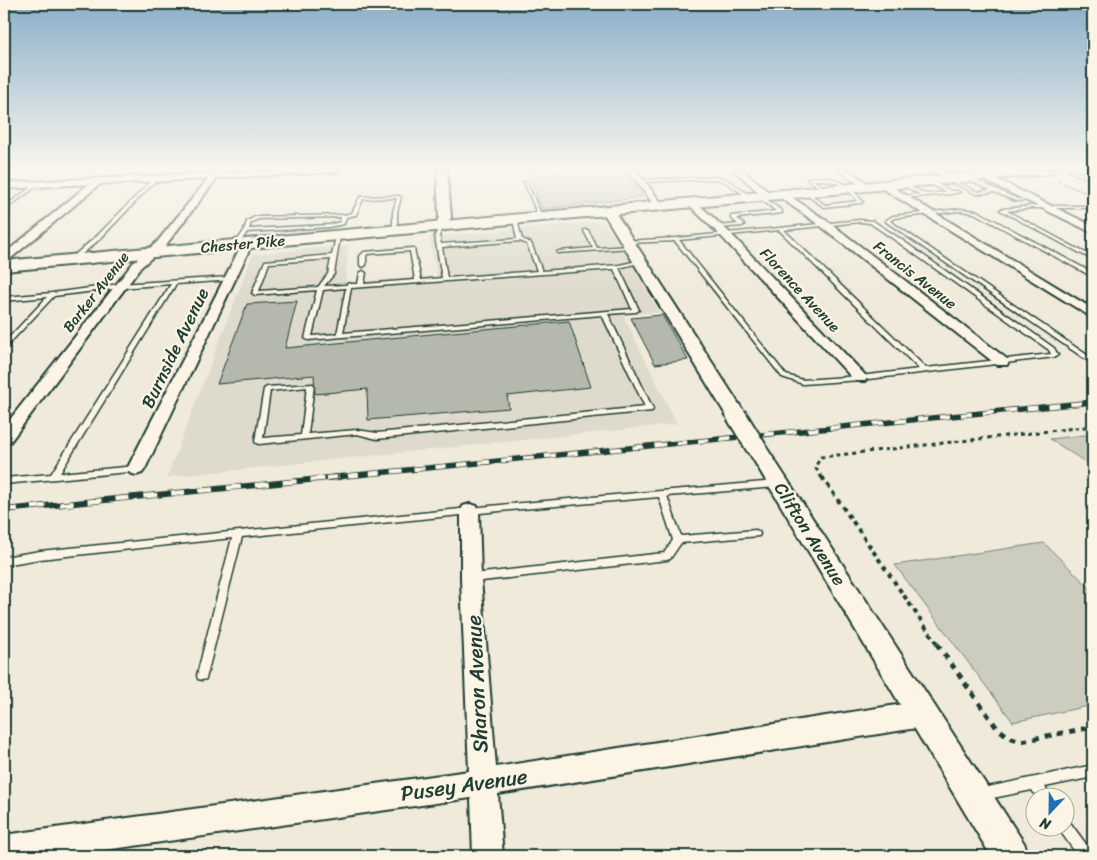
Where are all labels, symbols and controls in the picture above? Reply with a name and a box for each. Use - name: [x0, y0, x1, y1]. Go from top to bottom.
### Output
- street label: Chester Pike: [200, 227, 287, 261]
- street label: Francis Avenue: [867, 234, 963, 316]
- street label: Florence Avenue: [753, 241, 847, 339]
- street label: Barker Avenue: [56, 246, 136, 338]
- street label: Burnside Avenue: [132, 282, 218, 414]
- street label: Clifton Avenue: [765, 476, 855, 592]
- street label: Sharon Avenue: [454, 614, 500, 754]
- street label: Pusey Avenue: [398, 757, 530, 813]
- north arrow: [1024, 788, 1074, 838]
- text: N: [1036, 810, 1055, 837]

